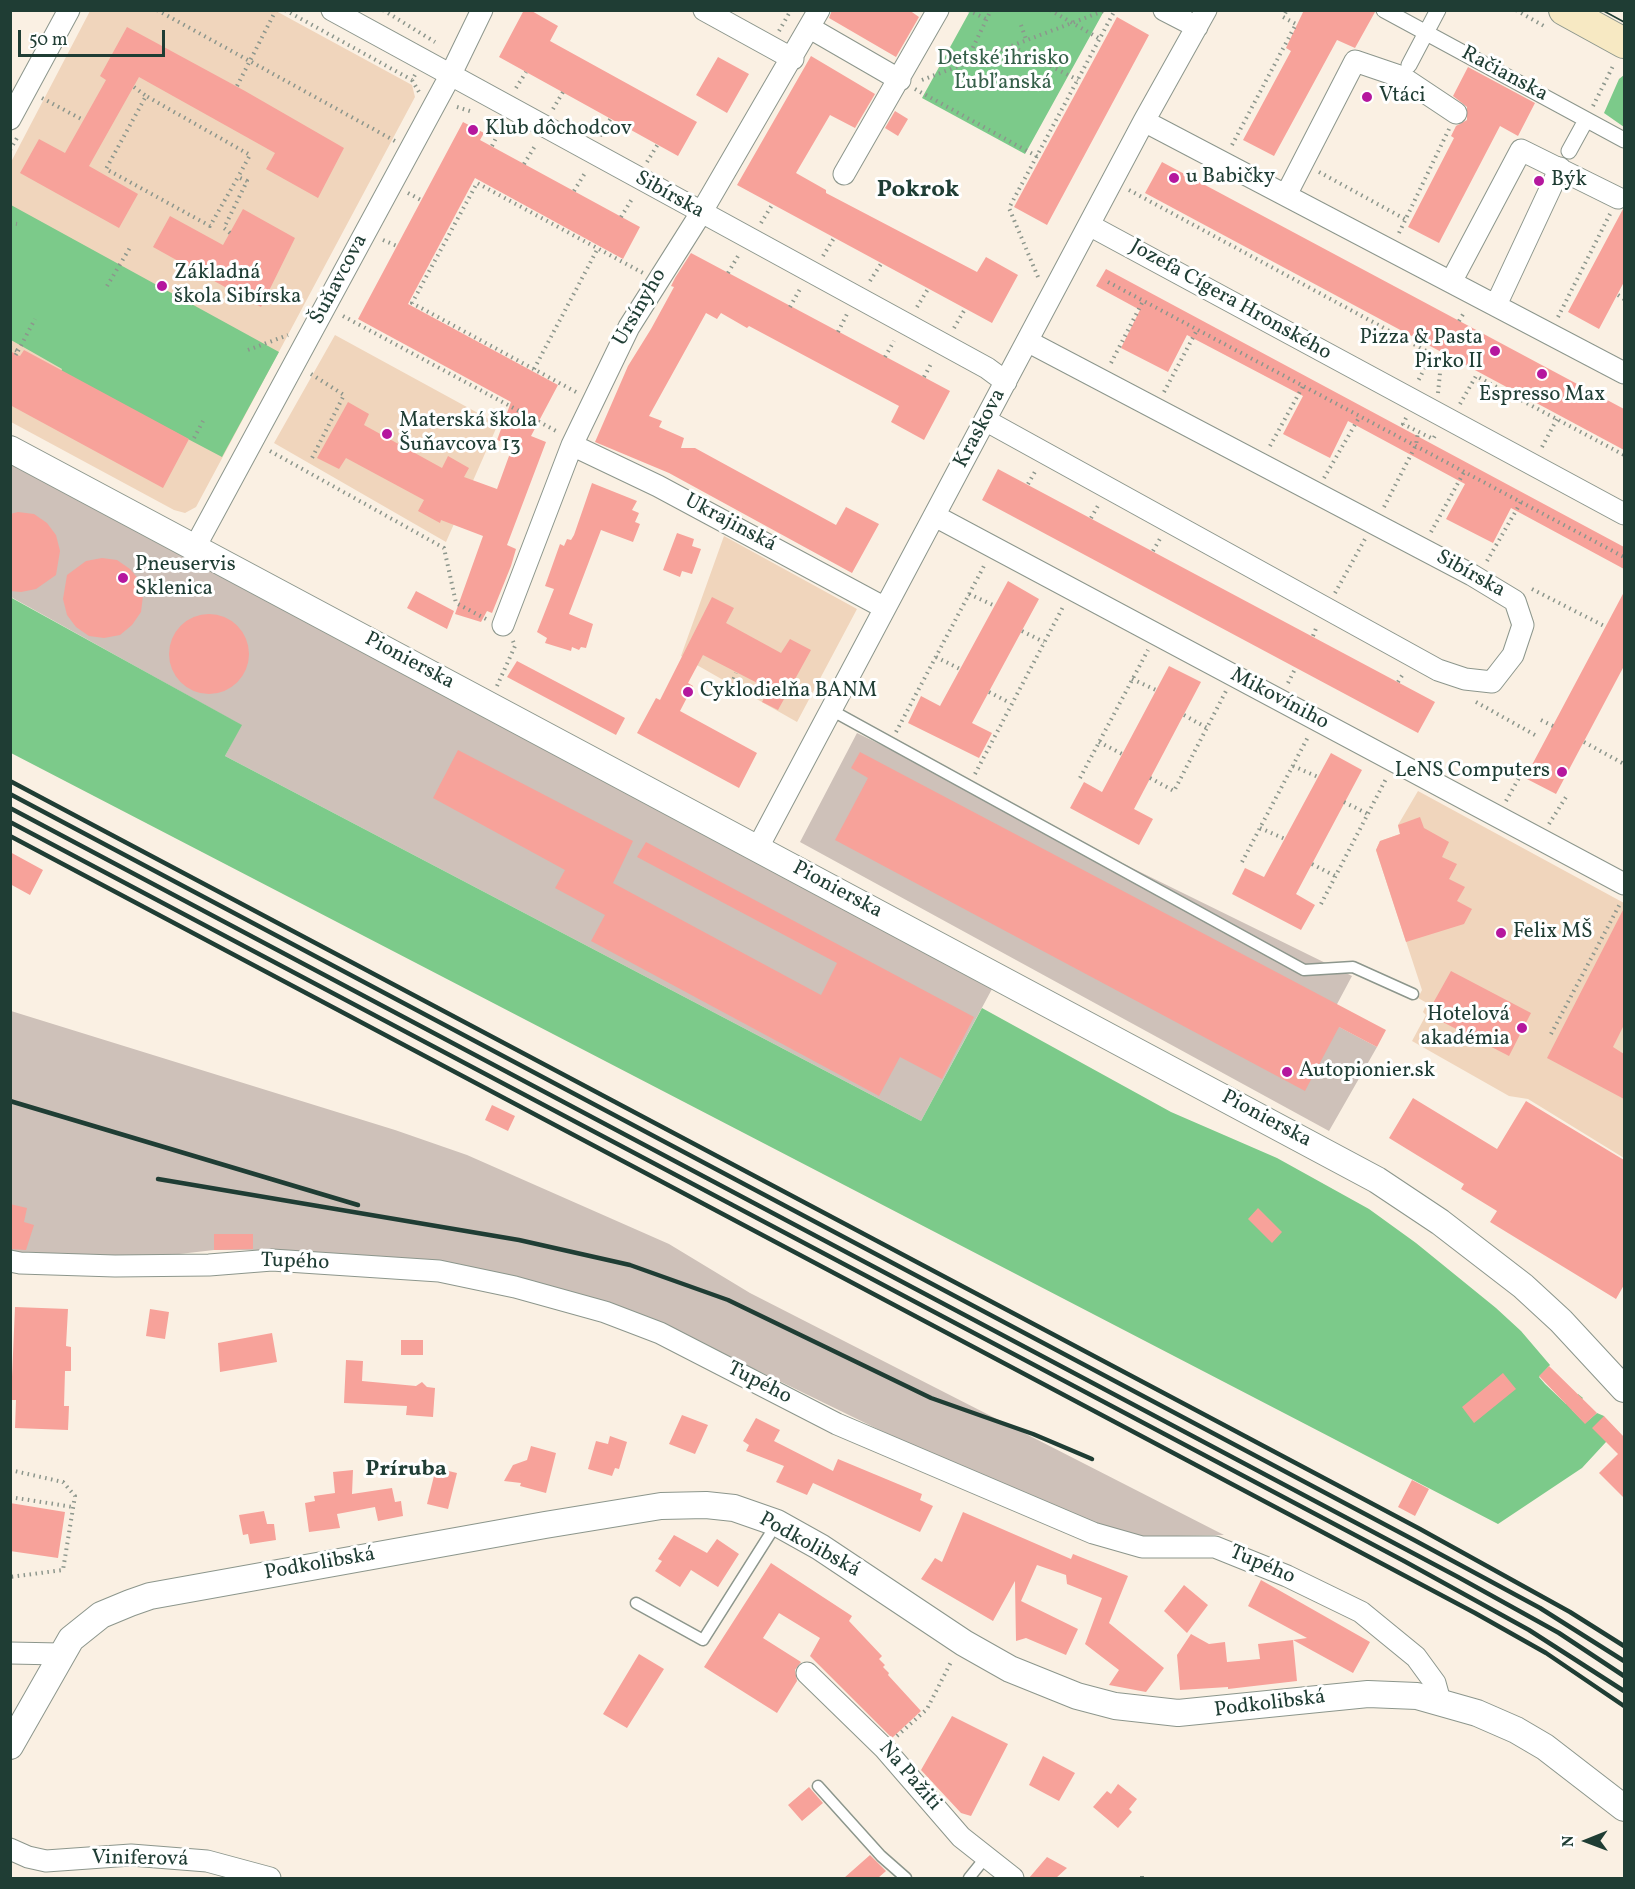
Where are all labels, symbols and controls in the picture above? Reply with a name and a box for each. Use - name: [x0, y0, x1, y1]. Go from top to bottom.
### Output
- scale bar: [21, 18, 168, 56]
- text: 50 m: [29, 28, 68, 53]
- street label: Račianska: [1456, 42, 1552, 108]
- park label: Detské ihrisko Ľubľanská: [937, 47, 1069, 97]
- place label: Vtáci: [1379, 84, 1426, 110]
- marker: Vtáci: [1360, 90, 1374, 104]
- place label: Klub dôchodcov: [485, 117, 632, 143]
- marker: Klub dôchodcov: [466, 123, 480, 137]
- place label: u Babičky: [1186, 165, 1275, 191]
- street label: Sibírska: [630, 167, 708, 225]
- place label: Býk: [1551, 168, 1587, 194]
- marker: u Babičky: [1167, 171, 1181, 185]
- marker: Býk: [1532, 174, 1546, 188]
- district label: Pokrok: [877, 178, 959, 206]
- street label: Šuňavcova: [306, 231, 374, 329]
- street label: Jozefa Cígera Hronského: [1125, 235, 1335, 367]
- place label: Základná škola Sibírska: [174, 261, 301, 311]
- street label: Ursínyho: [609, 265, 673, 351]
- marker: Základná škola Sibírska: [155, 279, 169, 293]
- place label: Pizza & Pasta Pirko II: [1360, 326, 1483, 376]
- marker: Pizza & Pasta Pirko II: [1488, 344, 1502, 358]
- marker: Espresso Max: [1535, 367, 1549, 381]
- place label: Espresso Max: [1479, 383, 1605, 409]
- street label: Kraskova: [950, 385, 1012, 473]
- place label: Materská škola Šuňavcova 13: [399, 409, 538, 459]
- marker: Materská škola Šuňavcova 13: [380, 427, 394, 441]
- street label: Ukrajinská: [680, 489, 780, 559]
- street label: Sibírska: [1431, 546, 1509, 604]
- place label: Pneuservis Sklenica: [135, 553, 236, 603]
- marker: Pneuservis Sklenica: [116, 571, 130, 585]
- street label: Pionierska: [360, 628, 458, 696]
- street label: Mikovíniho: [1225, 664, 1333, 736]
- place label: Cyklodielňa BANM: [700, 679, 877, 705]
- marker: Cyklodielňa BANM: [681, 685, 695, 699]
- place label: LeNS Computers: [1395, 759, 1550, 785]
- marker: LeNS Computers: [1555, 765, 1569, 779]
- street label: Pionierska: [788, 857, 886, 925]
- place label: Felix MŠ: [1513, 920, 1593, 946]
- marker: Felix MŠ: [1494, 926, 1508, 940]
- place label: Hotelová akadémia: [1420, 1003, 1510, 1053]
- marker: Hotelová akadémia: [1515, 1021, 1529, 1035]
- place label: Autopionier.sk: [1299, 1059, 1435, 1085]
- marker: Autopionier.sk: [1280, 1065, 1294, 1079]
- street label: Pionierska: [1217, 1086, 1315, 1154]
- street label: Tupého: [260, 1249, 330, 1277]
- street label: Tupého: [723, 1357, 795, 1411]
- district label: Príruba: [365, 1458, 447, 1484]
- street label: Podkolibská: [754, 1508, 864, 1584]
- street label: Tupého: [1225, 1541, 1299, 1591]
- street label: Podkolibská: [263, 1543, 377, 1587]
- street label: Podkolibská: [1213, 1686, 1327, 1724]
- street label: Na Pažiti: [872, 1737, 946, 1817]
- north arrow: [1557, 1811, 1617, 1871]
- text: N: [1558, 1835, 1580, 1847]
- street label: Viniferová: [91, 1847, 189, 1873]

